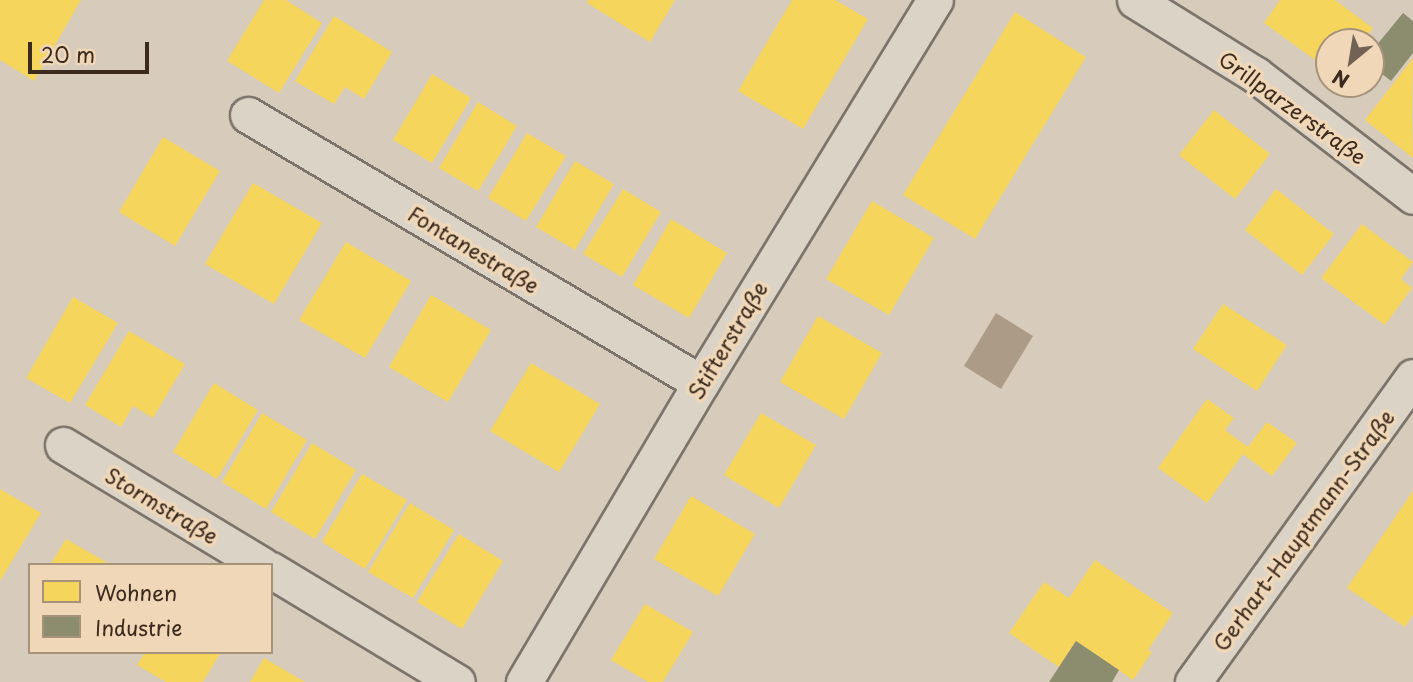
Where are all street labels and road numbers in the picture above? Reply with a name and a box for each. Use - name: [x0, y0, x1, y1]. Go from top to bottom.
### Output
- street label: Grillparzerstraße: [1214, 45, 1372, 169]
- street label: Fontanestraße: [404, 200, 544, 298]
- street label: Stifterstraße: [682, 277, 772, 403]
- street label: Gerhart-Hauptmann-Straße: [1207, 405, 1399, 655]
- street label: Stormstraße: [101, 462, 223, 548]

